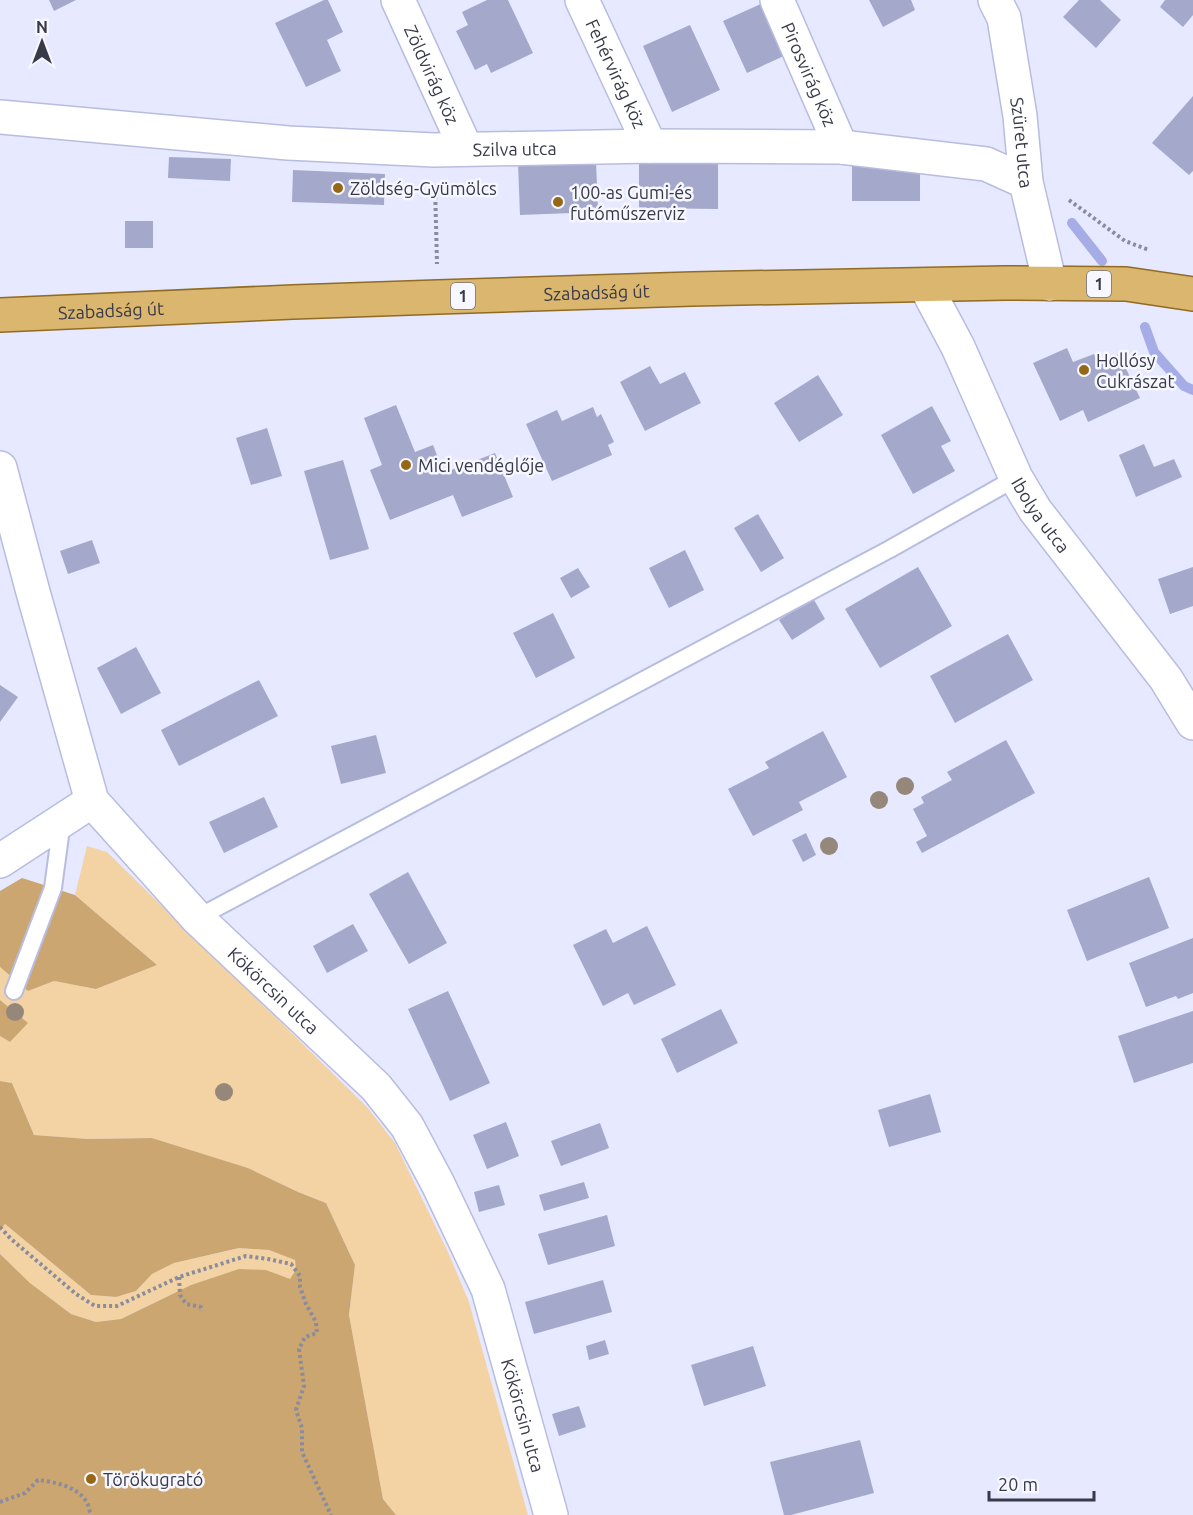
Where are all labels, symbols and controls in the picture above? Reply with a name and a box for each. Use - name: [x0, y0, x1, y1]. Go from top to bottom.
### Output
- north arrow: [12, 12, 72, 72]
- street label: Fehérvirág köz: [582, 16, 650, 131]
- text: N: [36, 18, 48, 36]
- street label: Pirosvirág köz: [778, 19, 841, 129]
- street label: Zöldvirág köz: [401, 22, 463, 127]
- street label: Szüret utca: [1007, 96, 1037, 190]
- street label: Szilva utca: [473, 138, 557, 159]
- place label: Zöldség-Gyümölcs: [350, 178, 497, 198]
- marker: Zöldség-Gyümölcs: [331, 181, 345, 195]
- place label: 100-as Gumi-és futóműszerviz: [570, 182, 692, 223]
- marker: 100-as Gumi-és futóműszerviz: [551, 195, 565, 209]
- road number: 1: [1087, 271, 1111, 297]
- street label: Szabadság út: [543, 280, 650, 304]
- road number: 1: [451, 283, 475, 309]
- street label: Szabadság út: [57, 298, 164, 322]
- place label: Hollósy Cukrászat: [1096, 350, 1175, 391]
- marker: Hollósy Cukrászat: [1077, 363, 1091, 377]
- place label: Mici vendéglője: [418, 455, 544, 475]
- marker: Mici vendéglője: [399, 458, 413, 472]
- street label: Ibolya utca: [1008, 474, 1074, 556]
- street label: Kökörcsin utca: [224, 943, 323, 1038]
- street label: Kökörcsin utca: [498, 1356, 549, 1475]
- scale bar: [989, 1464, 1094, 1502]
- place label: Törökugrató: [103, 1469, 203, 1489]
- marker: Törökugrató: [84, 1472, 98, 1486]
- text: 20 m: [998, 1474, 1038, 1494]

